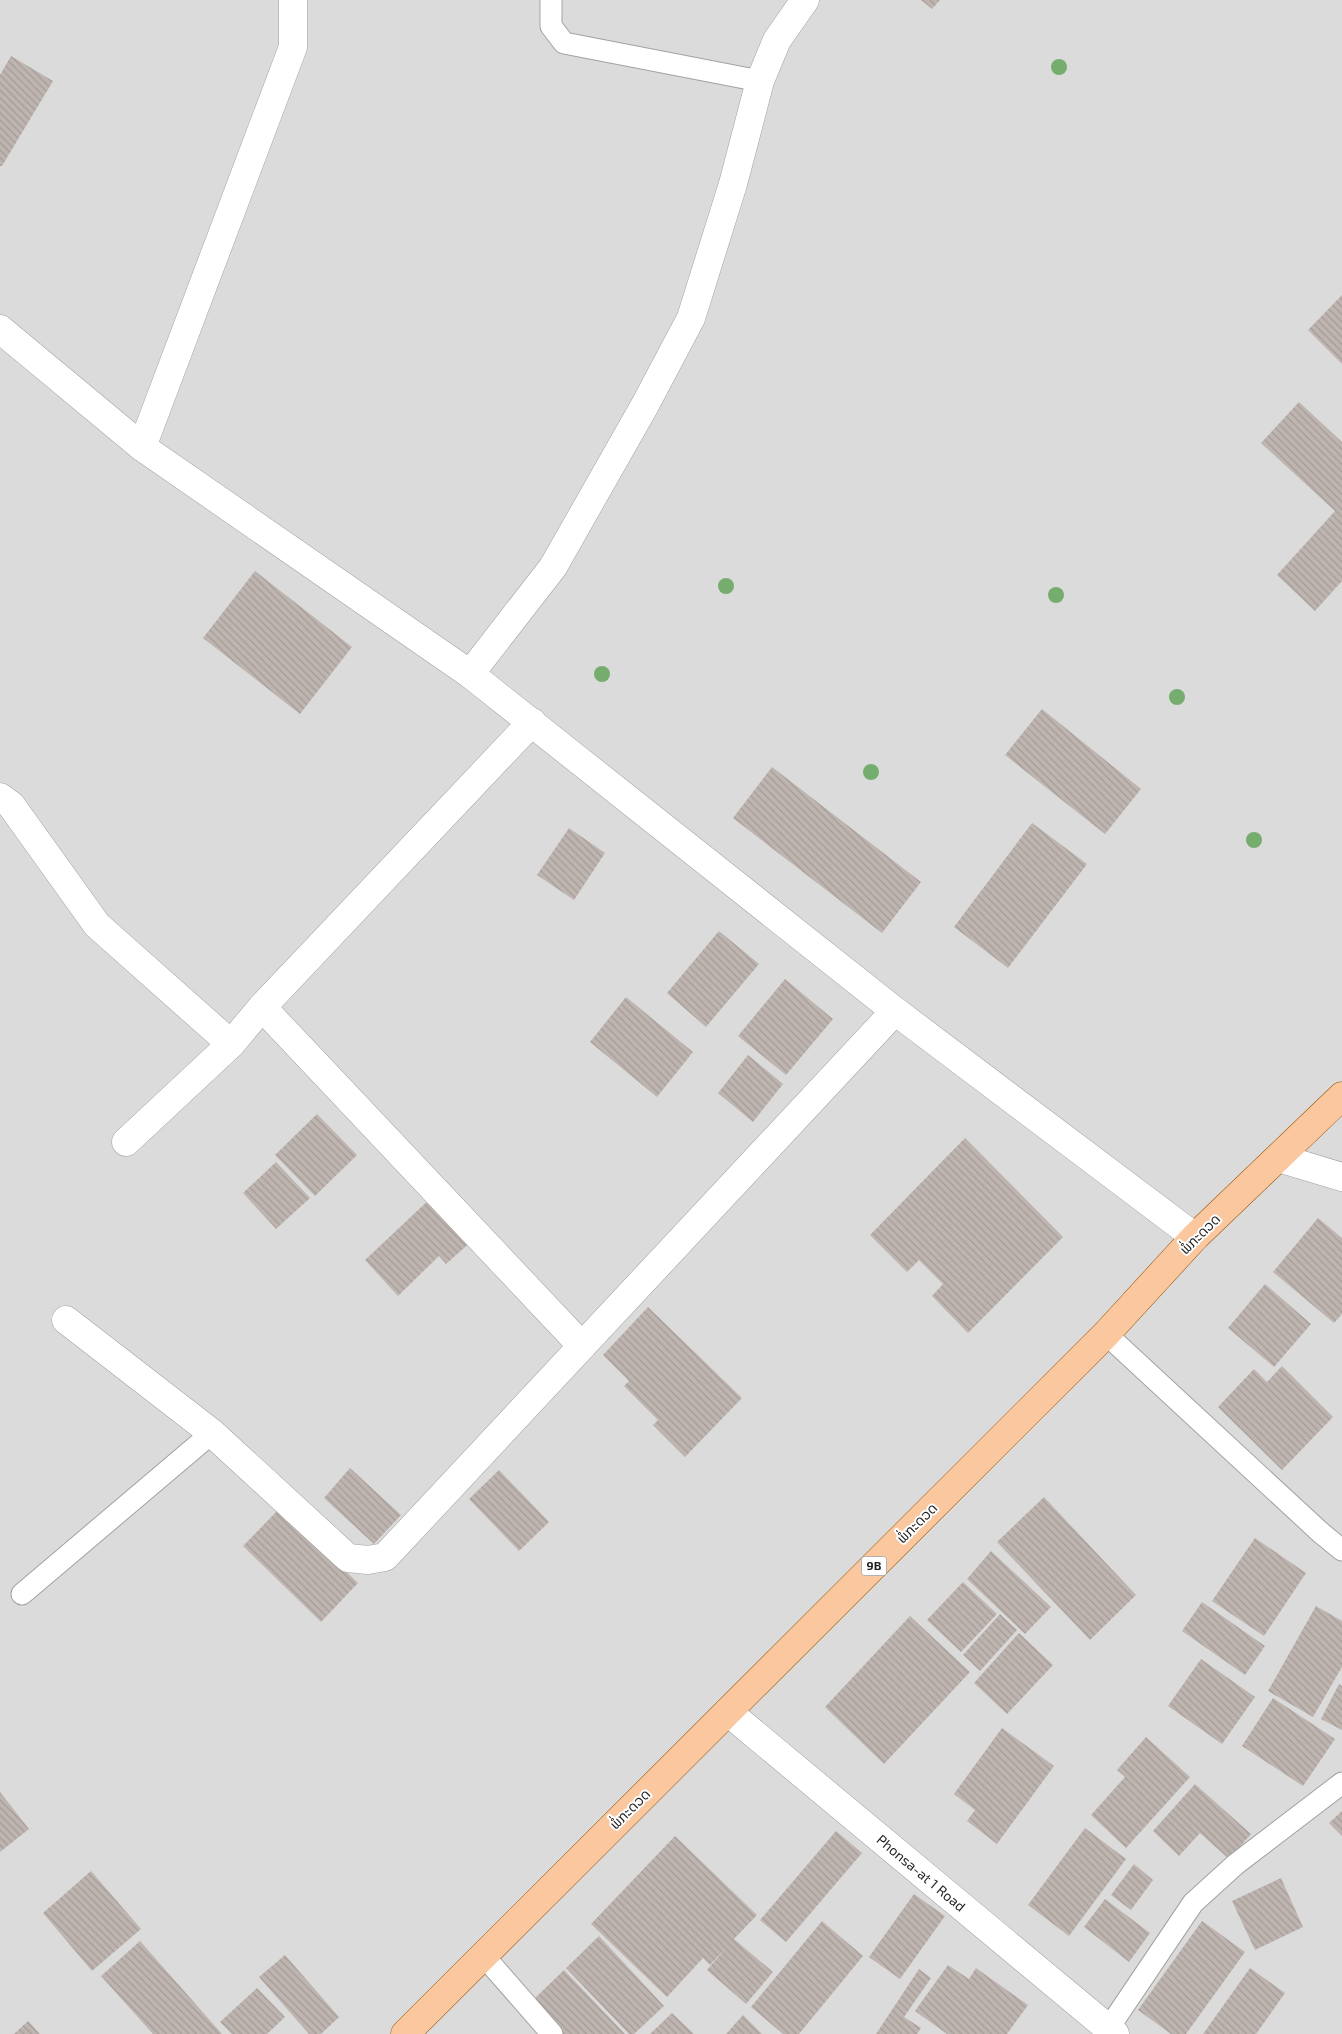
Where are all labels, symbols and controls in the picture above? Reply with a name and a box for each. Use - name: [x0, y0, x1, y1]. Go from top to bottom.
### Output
- street label: ພໍ່ກະດວດ: [1175, 1209, 1223, 1257]
- street label: ພໍ່ກະດວດ: [892, 1498, 940, 1546]
- road number: 9B: [862, 1556, 886, 1575]
- street label: ພໍ່ກະດວດ: [605, 1784, 653, 1832]
- street label: Phonsa-at 1 Road: [873, 1831, 969, 1915]

